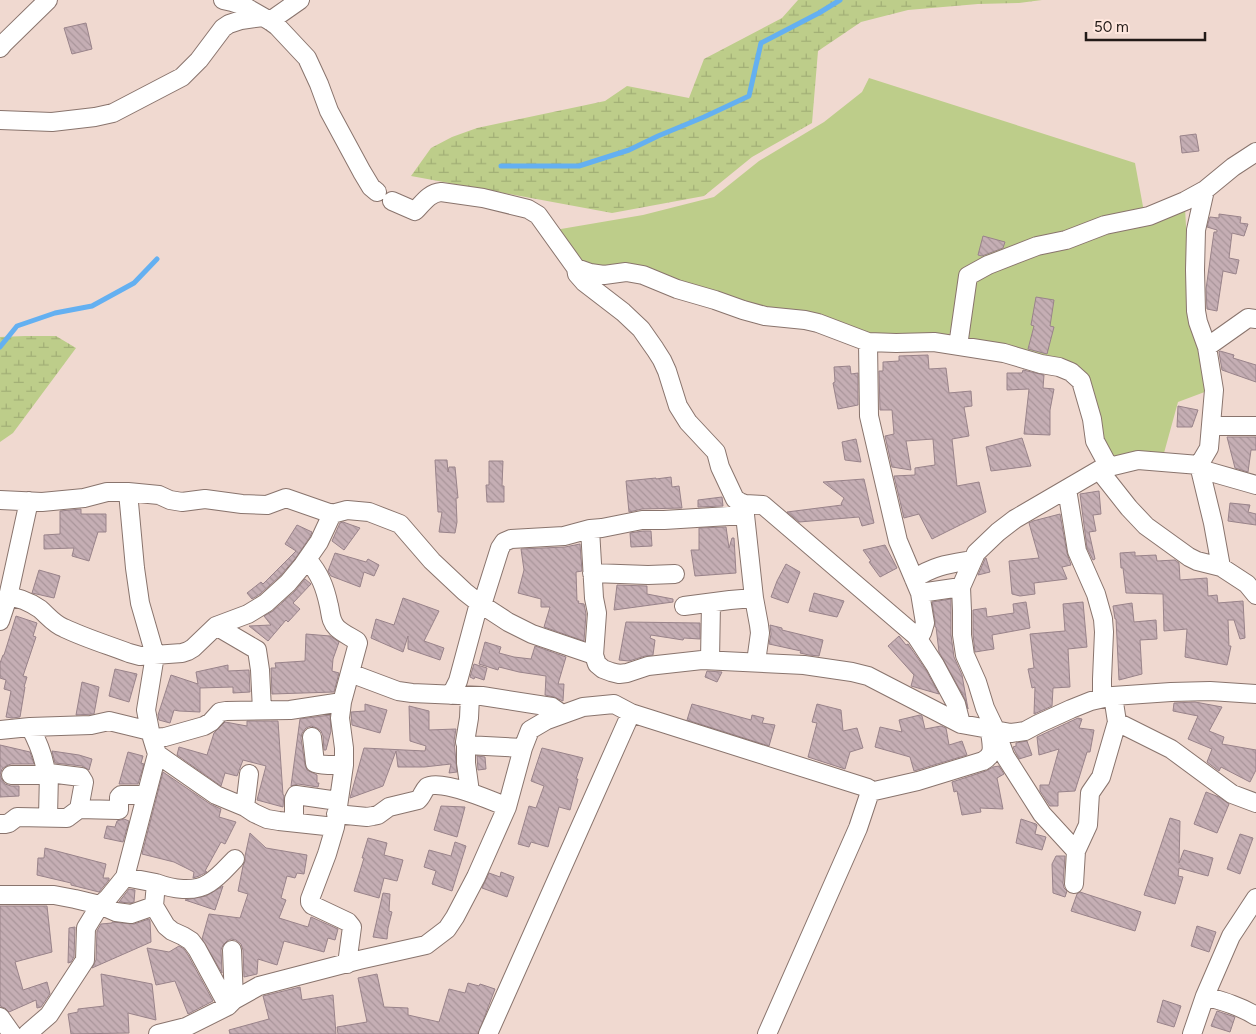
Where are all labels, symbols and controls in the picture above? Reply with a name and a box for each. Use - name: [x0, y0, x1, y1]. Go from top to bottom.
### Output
- scale bar: [1086, 10, 1205, 42]
- text: 50 m: [1094, 18, 1129, 36]

